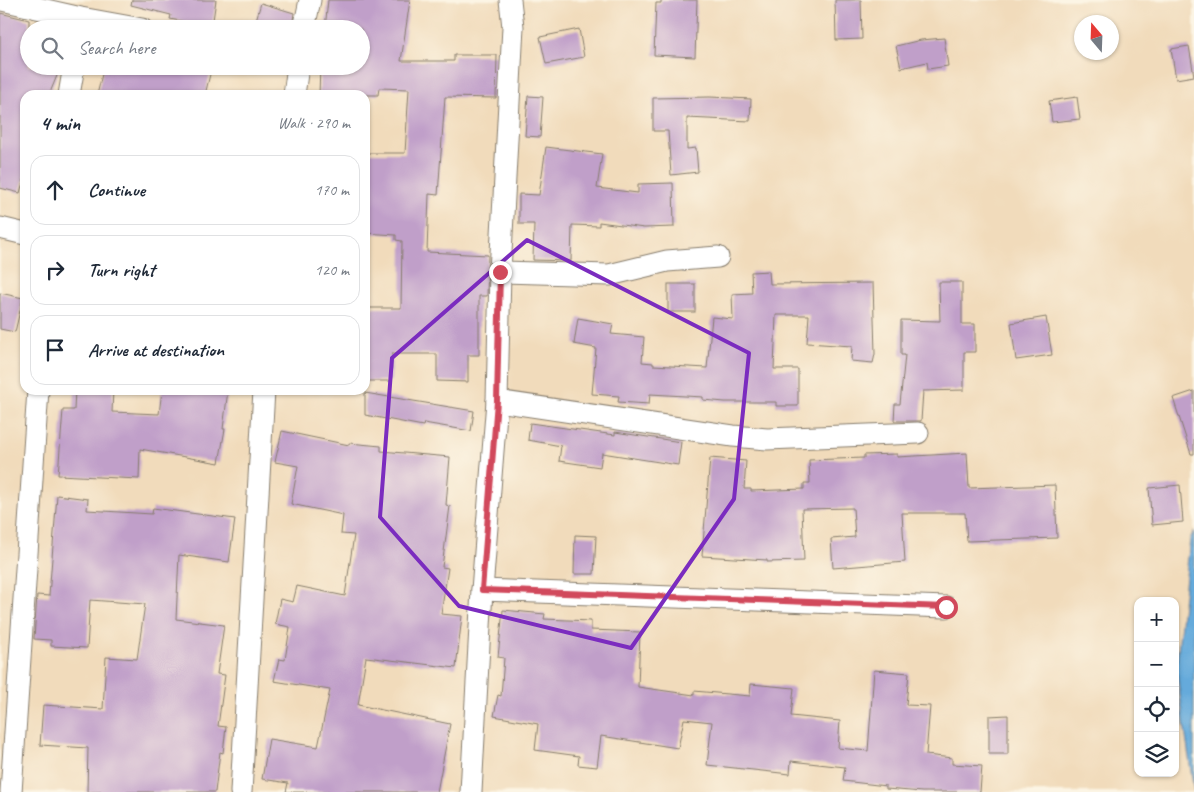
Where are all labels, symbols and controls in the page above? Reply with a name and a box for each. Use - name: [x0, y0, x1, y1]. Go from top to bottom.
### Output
- north arrow: [1074, 15, 1119, 60]
- search box: [20, 20, 370, 75]
- icon: search: [38, 34, 66, 62]
- text: Search here: [78, 36, 155, 60]
- text: 4 min: [40, 110, 80, 136]
- text: Walk · 290 m: [278, 113, 350, 133]
- icon: ahead: [41, 176, 69, 204]
- text: Continue: [88, 178, 145, 202]
- text: 170 m: [315, 180, 349, 200]
- icon: right: [41, 256, 69, 284]
- text: Turn right: [88, 258, 155, 282]
- text: 120 m: [315, 260, 349, 280]
- route end: [489, 261, 512, 284]
- icon: arrive: [41, 336, 69, 364]
- text: Arrive at destination: [88, 338, 224, 362]
- route start: [935, 596, 958, 619]
- map controls: [1134, 597, 1179, 777]
- button: +: [1134, 597, 1179, 642]
- button: −: [1134, 642, 1179, 687]
- button: locate: [1134, 687, 1179, 732]
- button: layers: [1134, 732, 1179, 777]

